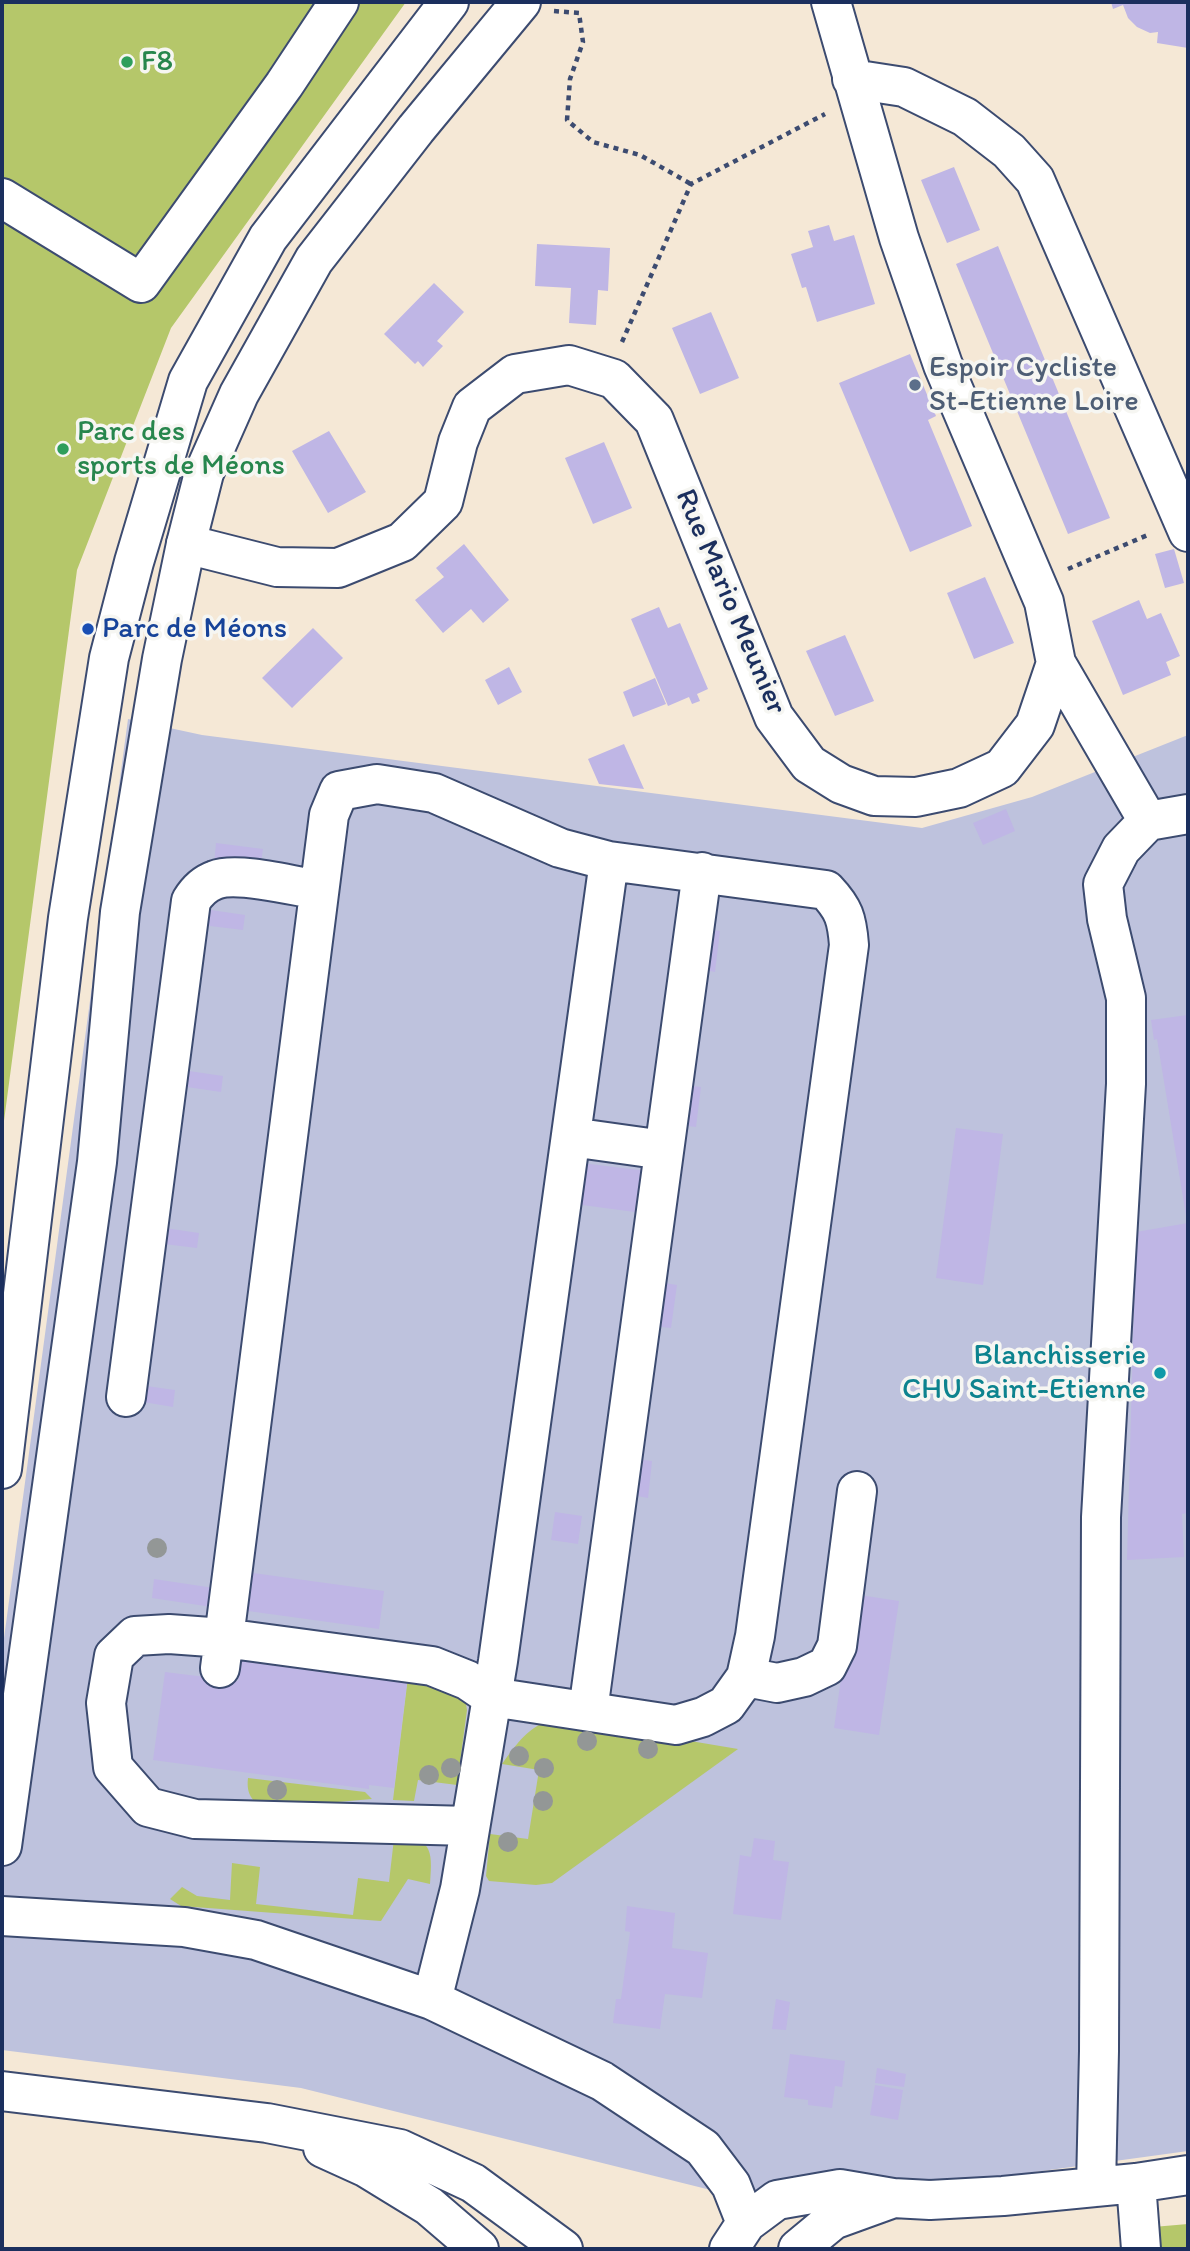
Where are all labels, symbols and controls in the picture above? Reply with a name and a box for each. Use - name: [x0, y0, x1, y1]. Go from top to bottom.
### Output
- place label: F8: [141, 44, 173, 80]
- marker: F8: [119, 54, 135, 70]
- place label: Espoir Cycliste St-Etienne Loire: [929, 350, 1139, 420]
- marker: Espoir Cycliste St-Etienne Loire: [907, 377, 923, 393]
- place label: Parc des sports de Méons: [77, 414, 285, 484]
- marker: Parc des sports de Méons: [55, 441, 71, 457]
- street label: Rue Mario Meunier: [666, 484, 794, 720]
- place label: Parc de Méons: [102, 611, 287, 647]
- marker: Parc de Méons: [80, 621, 96, 637]
- place label: Blanchisserie CHU Saint-Etienne: [902, 1338, 1146, 1408]
- marker: Blanchisserie CHU Saint-Etienne: [1152, 1365, 1168, 1381]

